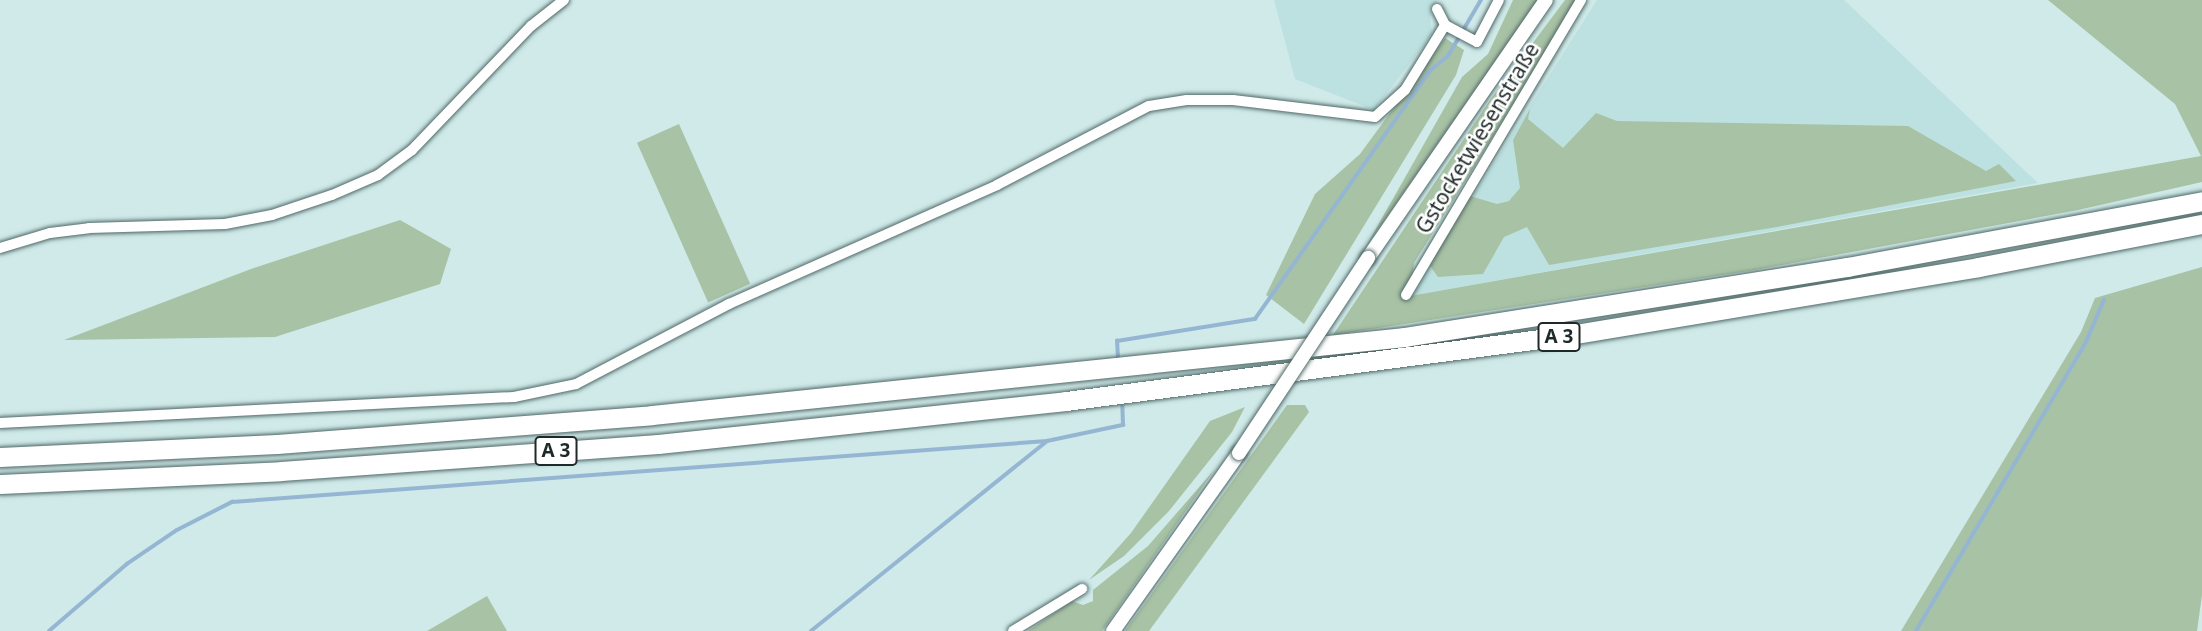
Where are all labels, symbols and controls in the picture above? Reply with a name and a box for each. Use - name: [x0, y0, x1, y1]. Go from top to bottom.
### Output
- street label: Gstocketwiesenstraße: [1410, 38, 1544, 238]
- road number: A 3: [1536, 322, 1582, 352]
- road number: A 3: [533, 436, 579, 466]

